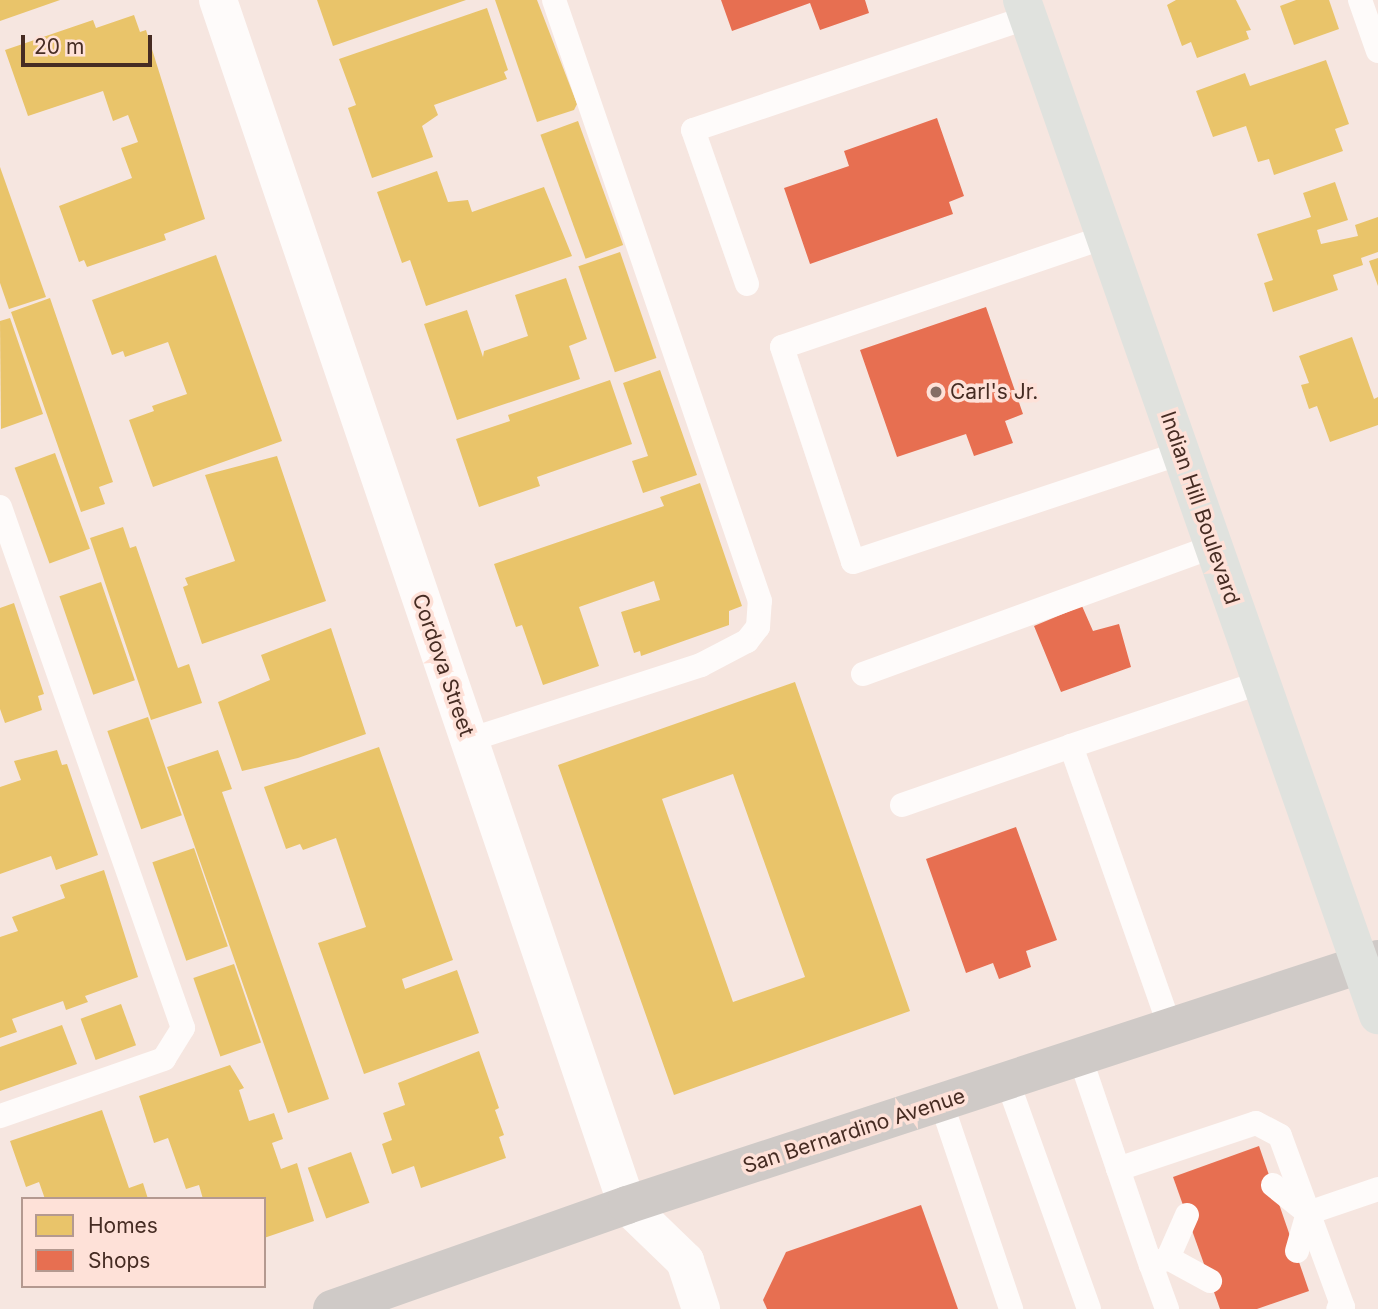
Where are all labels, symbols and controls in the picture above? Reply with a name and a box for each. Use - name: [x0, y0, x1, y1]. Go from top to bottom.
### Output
- scale bar: [24, 21, 156, 65]
- text: 20 m: [34, 34, 84, 59]
- place label: Carl's Jr.: [950, 379, 1038, 405]
- marker: Carl's Jr.: [928, 384, 944, 400]
- street label: Indian Hill Boulevard: [1155, 408, 1245, 608]
- street label: Cordova Street: [407, 590, 479, 740]
- street label: San Bernardino Avenue: [740, 1083, 968, 1179]
- legend: [21, 1197, 266, 1288]
- text: Homes: [88, 1213, 158, 1238]
- text: Shops: [88, 1248, 150, 1273]

